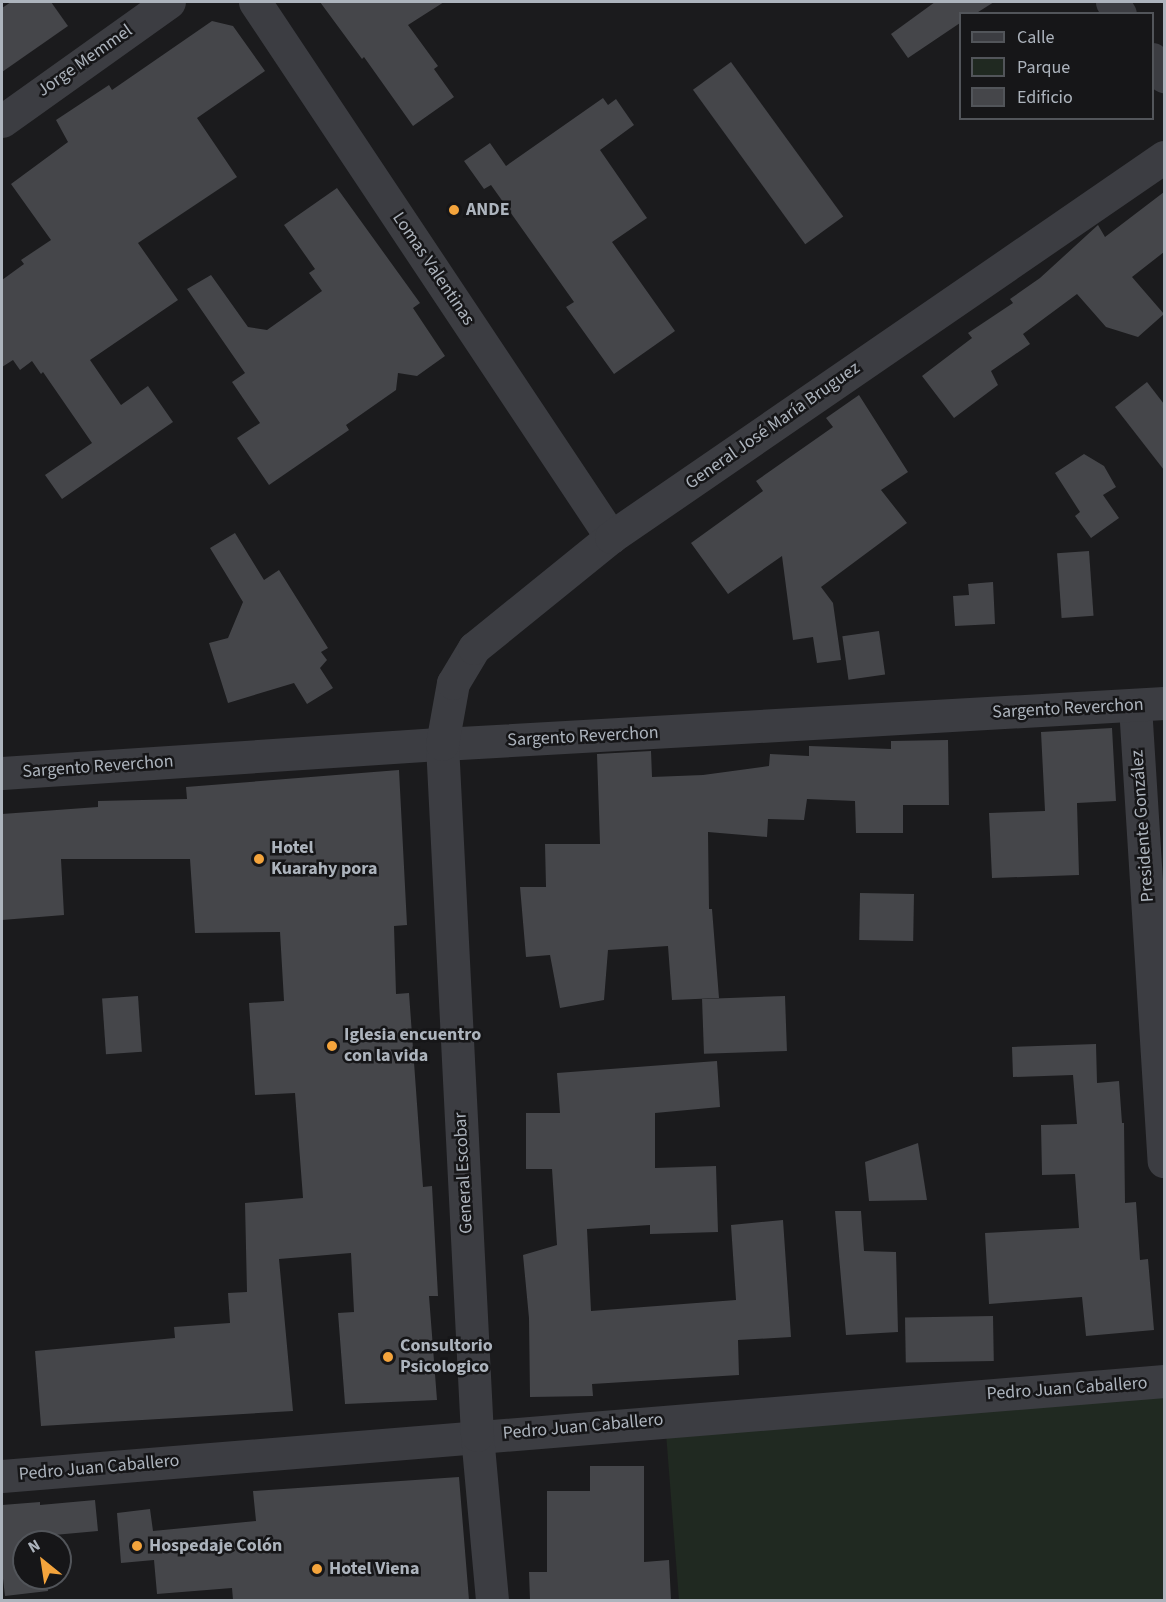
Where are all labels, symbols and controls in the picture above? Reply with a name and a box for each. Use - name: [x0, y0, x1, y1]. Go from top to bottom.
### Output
- legend: [959, 12, 1154, 120]
- street label: Jorge Memmel: [33, 20, 137, 102]
- text: Calle: [1017, 25, 1054, 50]
- text: Parque: [1017, 55, 1070, 80]
- text: Edificio: [1017, 85, 1073, 110]
- place label: ANDE: [466, 199, 510, 221]
- marker: ANDE: [447, 203, 461, 217]
- street label: Lomas Valentinas: [387, 208, 479, 330]
- street label: General José María Bruguez: [682, 358, 864, 494]
- street label: Sargento Reverchon: [992, 694, 1144, 724]
- street label: Sargento Reverchon: [507, 722, 659, 752]
- street label: Presidente González: [1127, 749, 1159, 903]
- street label: Sargento Reverchon: [22, 751, 174, 783]
- place label: Hotel Kuarahy pora: [271, 838, 377, 880]
- marker: Hotel Kuarahy pora: [252, 852, 266, 866]
- place label: Iglesia encuentro con la vida: [344, 1025, 481, 1068]
- marker: Iglesia encuentro con la vida: [325, 1039, 339, 1053]
- street label: General Escobar: [450, 1112, 478, 1234]
- place label: Consultorio Psicologico: [400, 1336, 493, 1378]
- marker: Consultorio Psicologico: [381, 1350, 395, 1364]
- street label: Pedro Juan Caballero: [986, 1373, 1148, 1405]
- street label: Pedro Juan Caballero: [502, 1409, 664, 1445]
- street label: Pedro Juan Caballero: [18, 1450, 180, 1486]
- north arrow: [12, 1530, 72, 1590]
- text: N: [24, 1534, 44, 1558]
- place label: Hospedaje Colón: [149, 1535, 282, 1557]
- marker: Hospedaje Colón: [130, 1539, 144, 1553]
- place label: Hotel Viena: [329, 1558, 419, 1580]
- marker: Hotel Viena: [310, 1562, 324, 1576]

